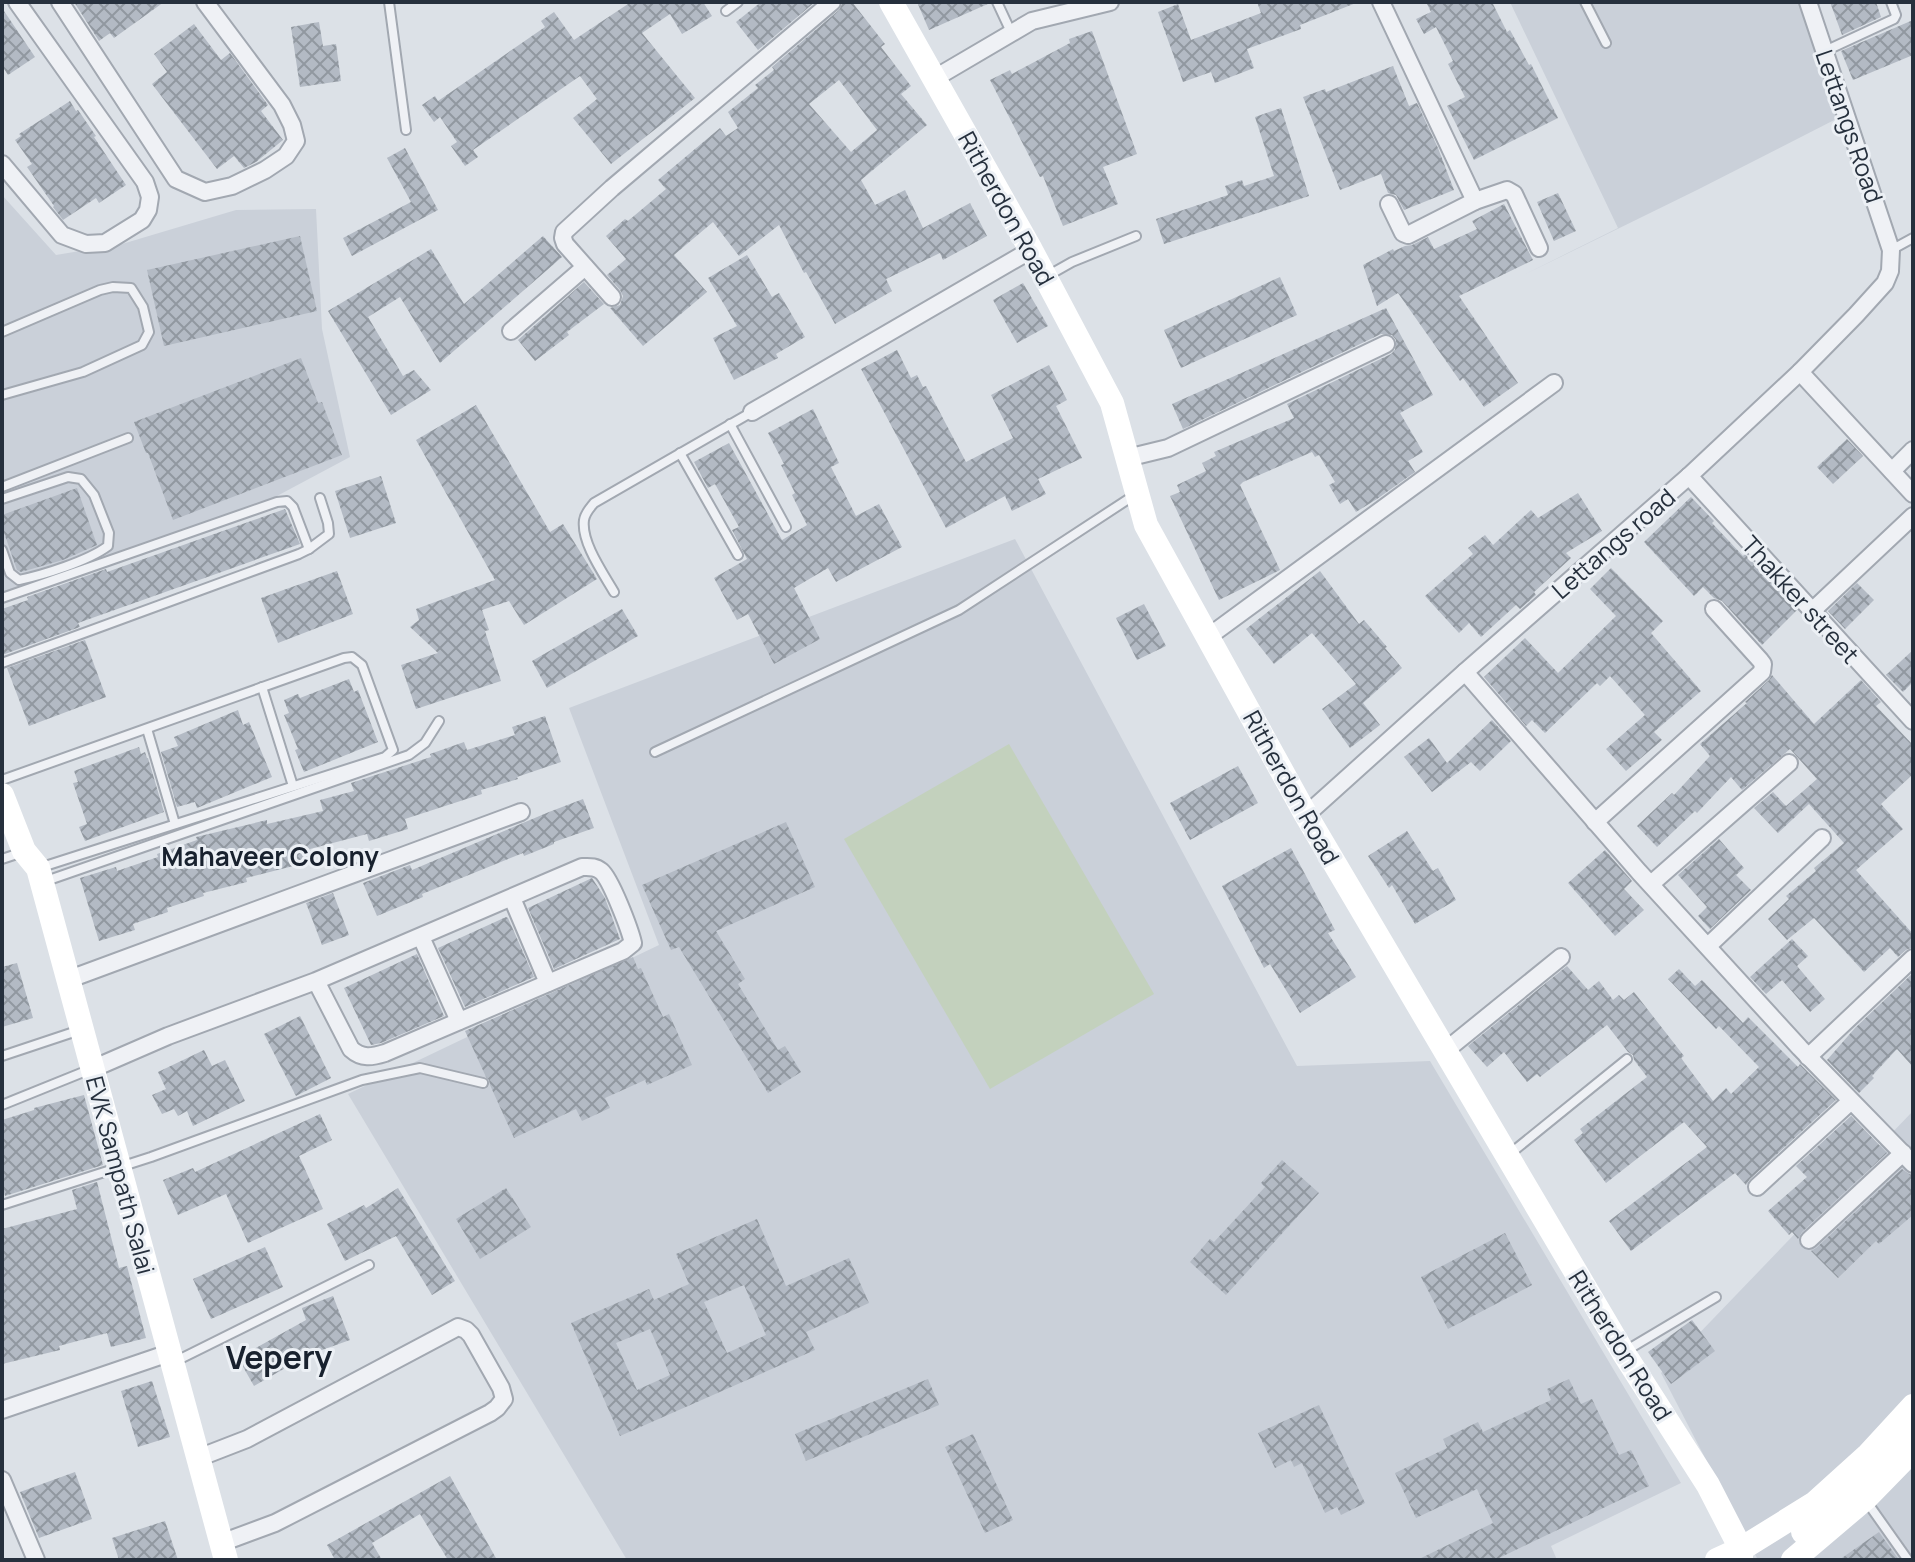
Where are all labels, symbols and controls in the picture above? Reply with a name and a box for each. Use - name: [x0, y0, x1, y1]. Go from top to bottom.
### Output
- street label: Lettangs Road: [1808, 45, 1892, 207]
- street label: Ritherdon Road: [951, 125, 1063, 291]
- street label: Lettangs road: [1544, 480, 1682, 606]
- street label: Thakker street: [1735, 528, 1867, 670]
- street label: Ritherdon Road: [1236, 704, 1348, 870]
- district label: Mahaveer Colony: [161, 838, 379, 874]
- street label: EVK Sampath Salai: [79, 1072, 163, 1278]
- street label: Ritherdon Road: [1562, 1264, 1680, 1426]
- district label: Vepery: [226, 1335, 332, 1379]

